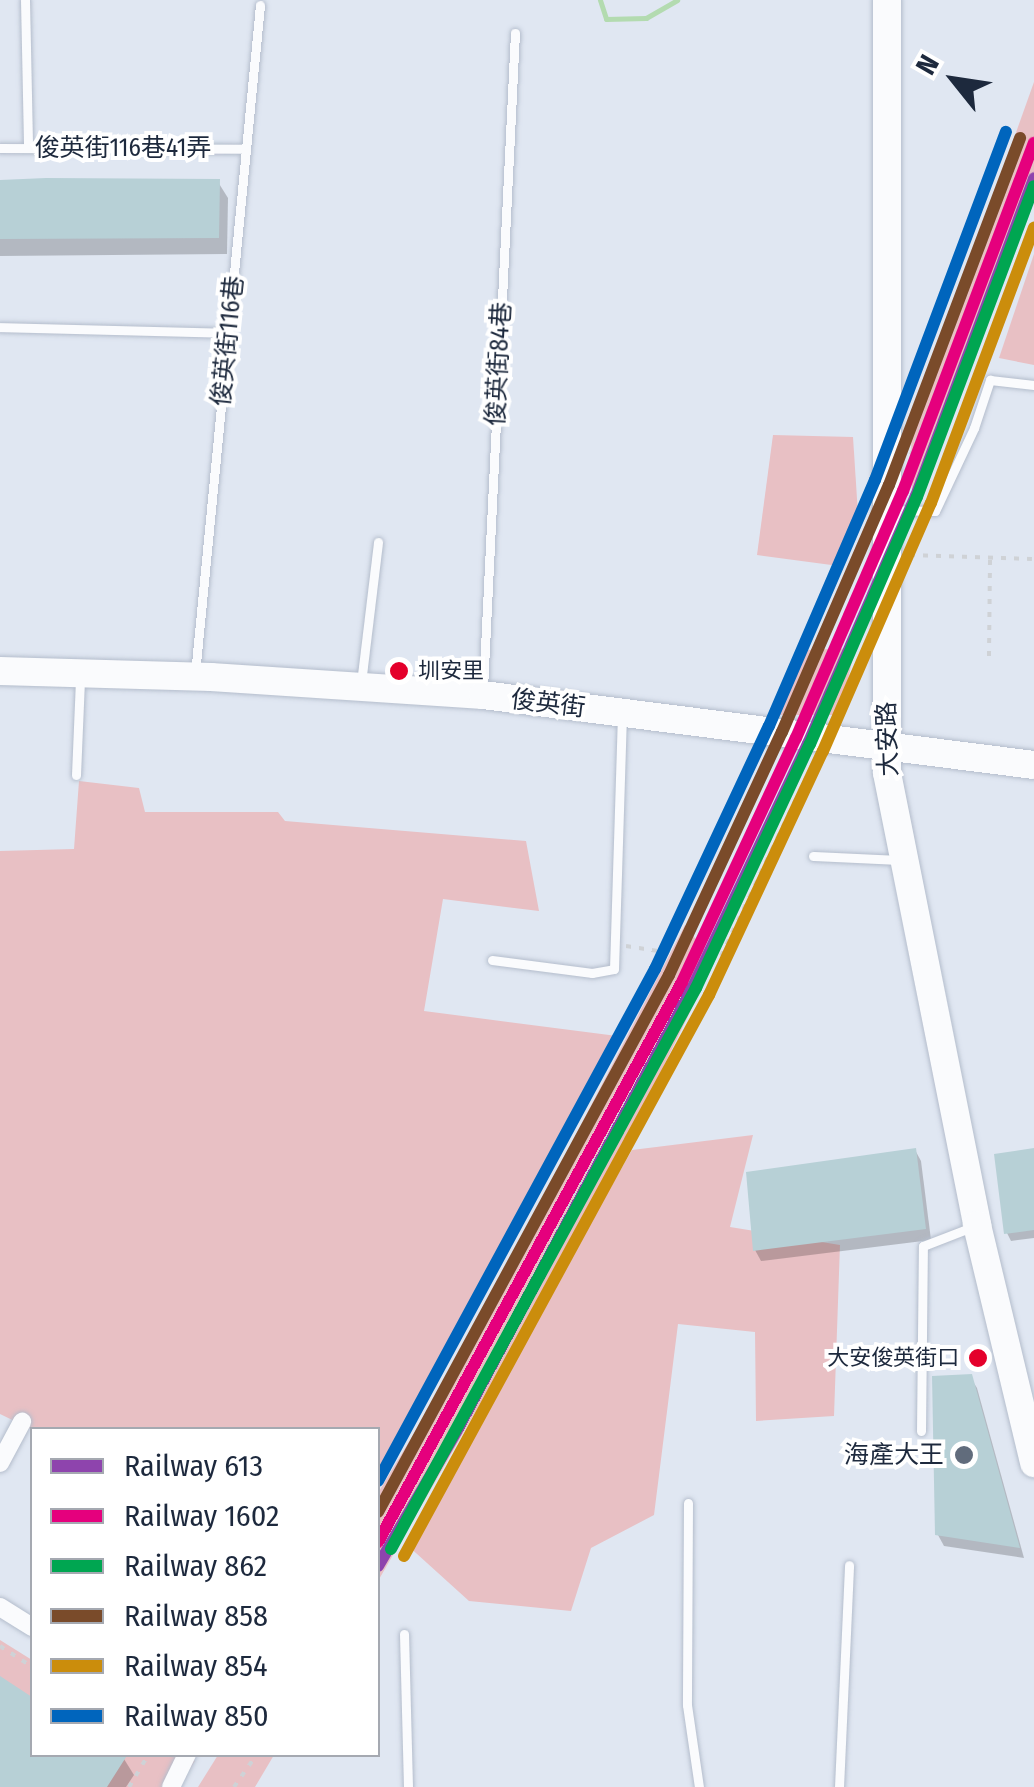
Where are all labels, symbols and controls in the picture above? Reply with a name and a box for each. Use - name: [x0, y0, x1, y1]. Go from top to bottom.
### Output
- north arrow: [904, 30, 1004, 130]
- text: N: [909, 49, 946, 80]
- street label: 俊英街116巷41弄: [34, 133, 212, 163]
- street label: 俊英街116巷: [206, 274, 250, 408]
- street label: 俊英街84巷: [481, 301, 517, 427]
- place label: 圳安里: [418, 658, 484, 684]
- marker: 圳安里: [389, 661, 409, 681]
- street label: 俊英街: [509, 685, 587, 723]
- street label: 大安路: [872, 701, 904, 777]
- place label: 大安俊英街口: [827, 1345, 959, 1371]
- marker: 大安俊英街口: [968, 1348, 988, 1368]
- legend: [30, 1427, 380, 1757]
- place label: 海產大王: [844, 1440, 944, 1470]
- marker: 海產大王: [953, 1444, 975, 1466]
- text: Railway 613: [124, 1448, 263, 1484]
- text: Railway 1602: [124, 1498, 279, 1534]
- text: Railway 862: [124, 1548, 267, 1584]
- text: Railway 858: [124, 1598, 268, 1634]
- text: Railway 854: [124, 1648, 267, 1684]
- text: Railway 850: [124, 1698, 269, 1734]

